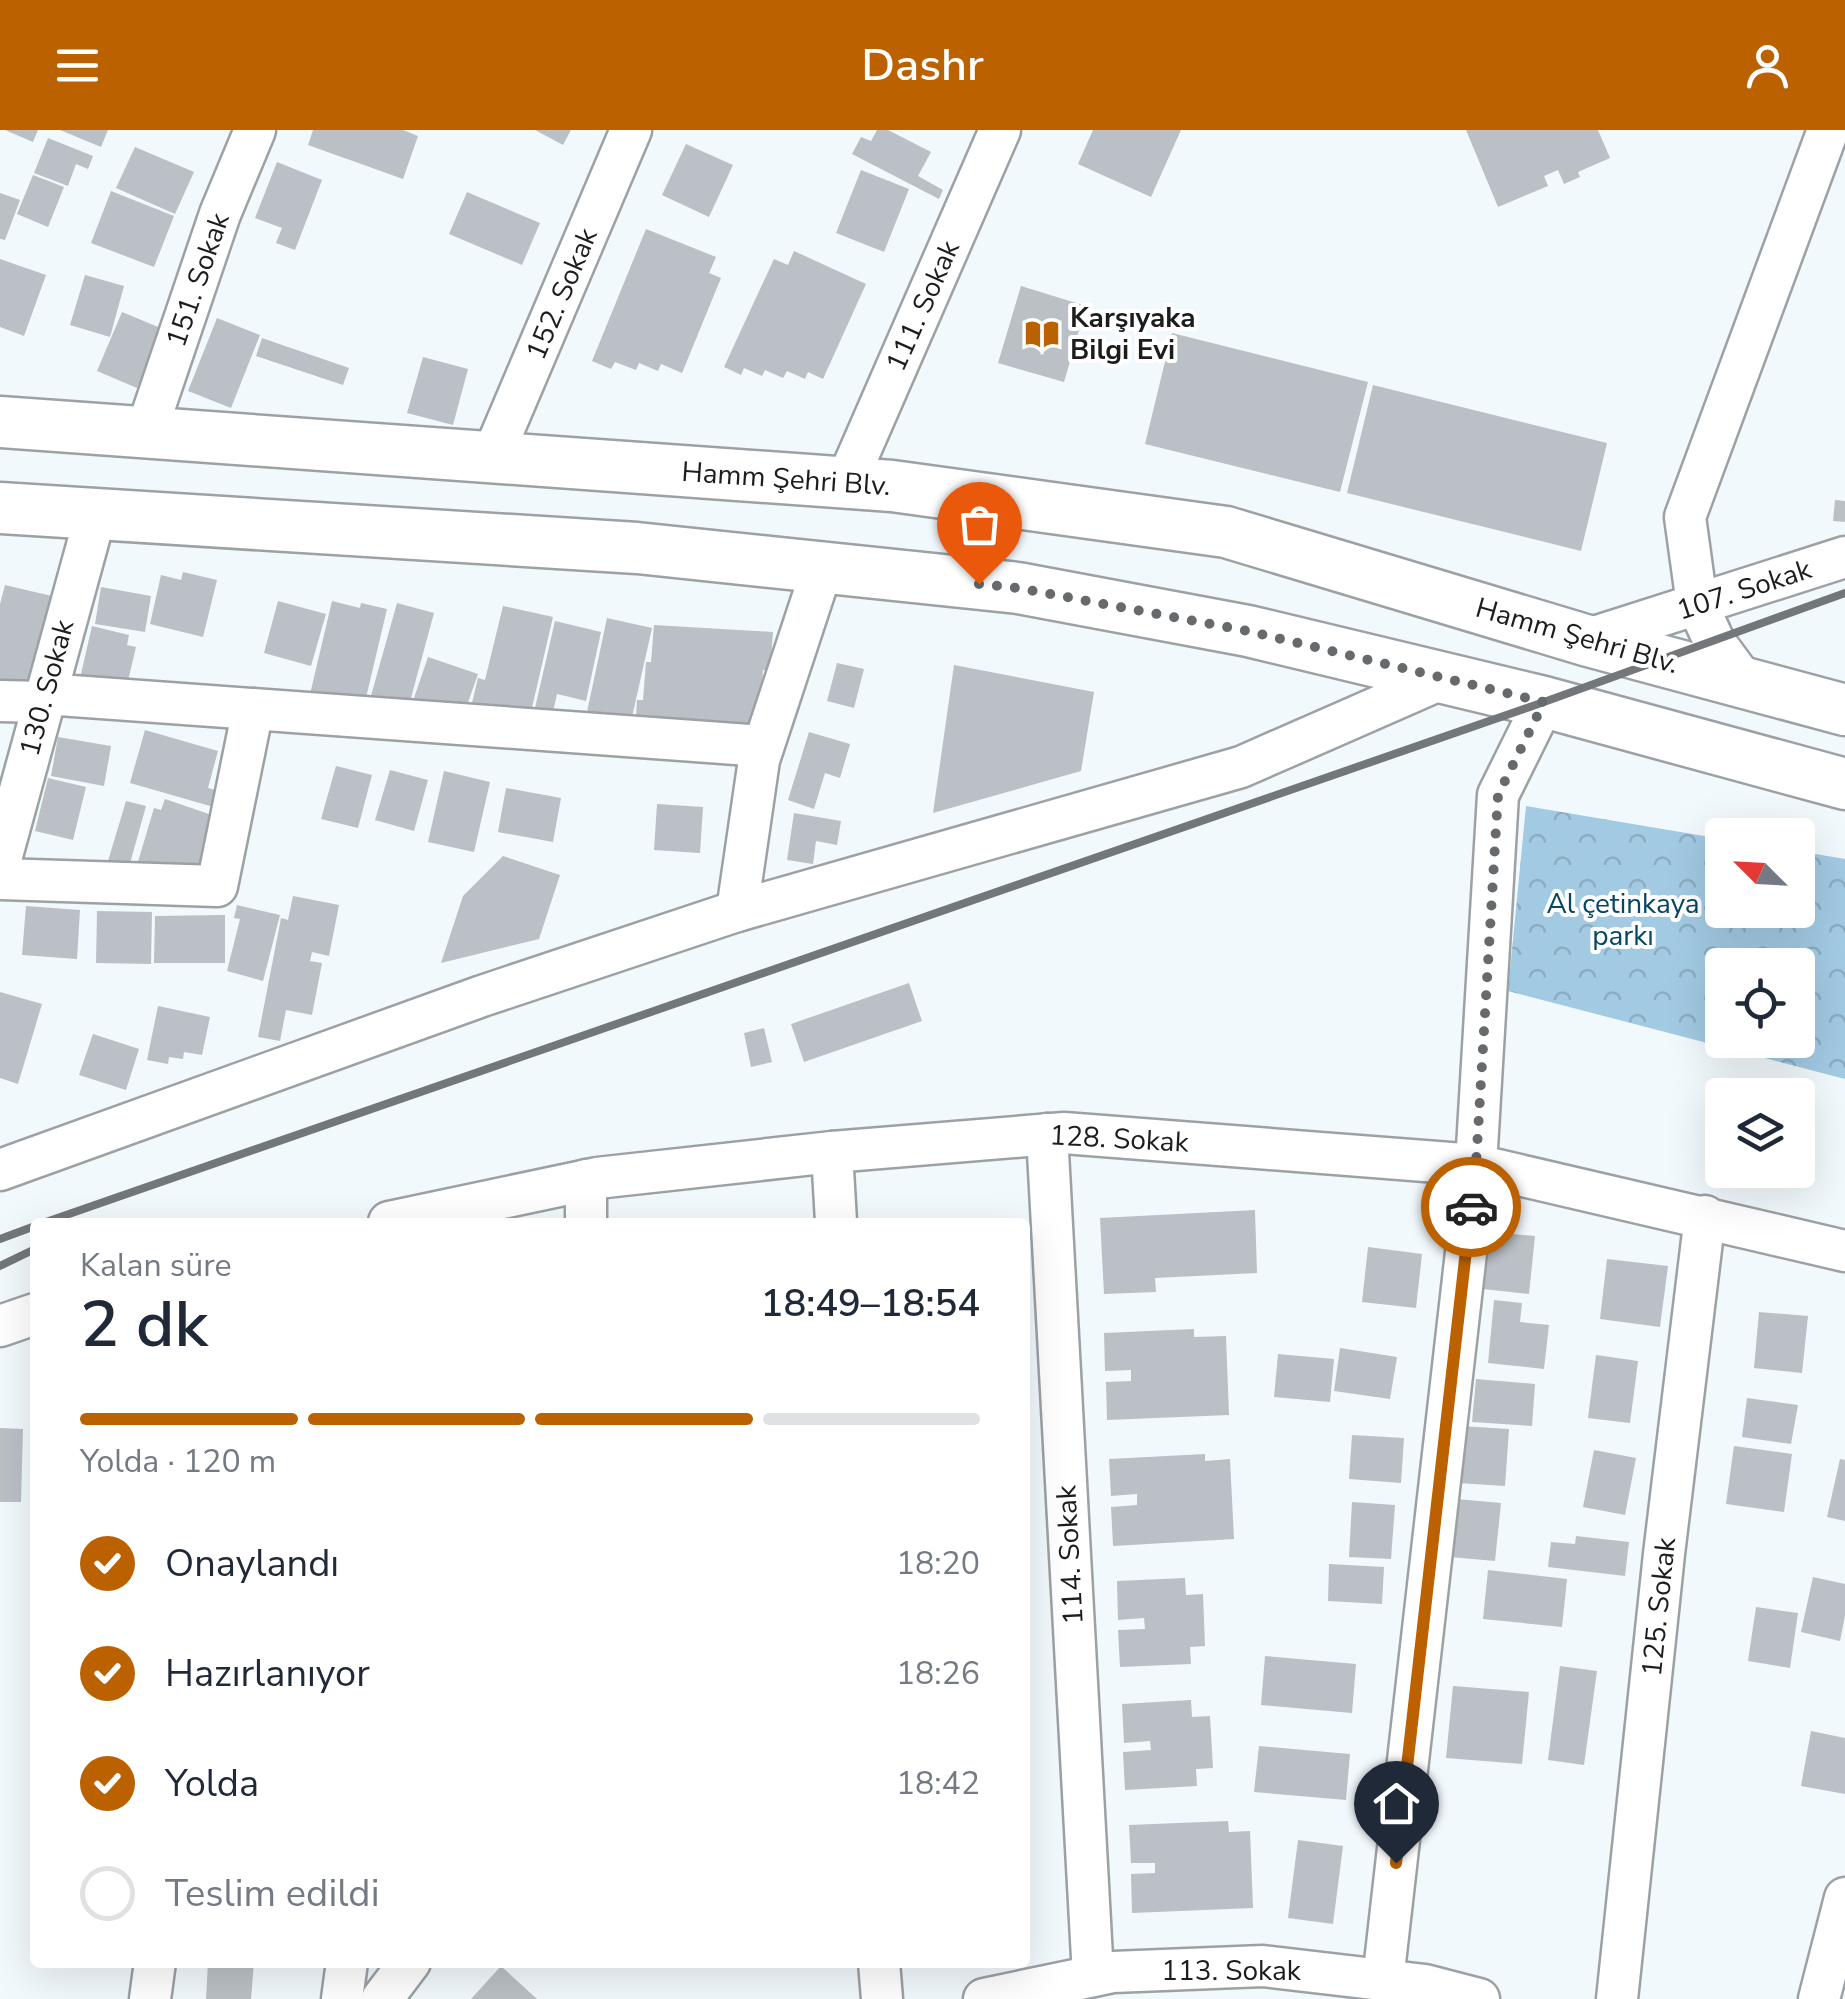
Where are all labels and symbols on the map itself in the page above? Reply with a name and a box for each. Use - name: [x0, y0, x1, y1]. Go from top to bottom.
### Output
- street label: 151. Sokak: [157, 207, 239, 352]
- street label: 152. Sokak: [517, 221, 607, 366]
- street label: 111. Sokak: [877, 234, 969, 377]
- place label: Karşıyaka Bilgi Evi: [1070, 299, 1196, 369]
- library icon: Karşıyaka Bilgi Evi: [1023, 315, 1061, 353]
- street label: Hamm Şehri Blv.: [680, 453, 892, 505]
- pin: [937, 482, 1022, 585]
- street label: 107. Sokak: [1672, 550, 1817, 630]
- street label: Hamm Şehri Blv.: [1471, 589, 1683, 683]
- street label: 130. Sokak: [11, 615, 84, 760]
- north arrow: [1705, 818, 1815, 928]
- park label: Al çetinkaya parkı: [1546, 885, 1700, 955]
- street label: 128. Sokak: [1048, 1116, 1191, 1162]
- courier: [1421, 1157, 1521, 1257]
- street label: 114. Sokak: [1047, 1483, 1093, 1626]
- street label: 125. Sokak: [1633, 1535, 1685, 1678]
- pin: [1354, 1761, 1439, 1864]
- street label: 113. Sokak: [1161, 1952, 1302, 1990]

